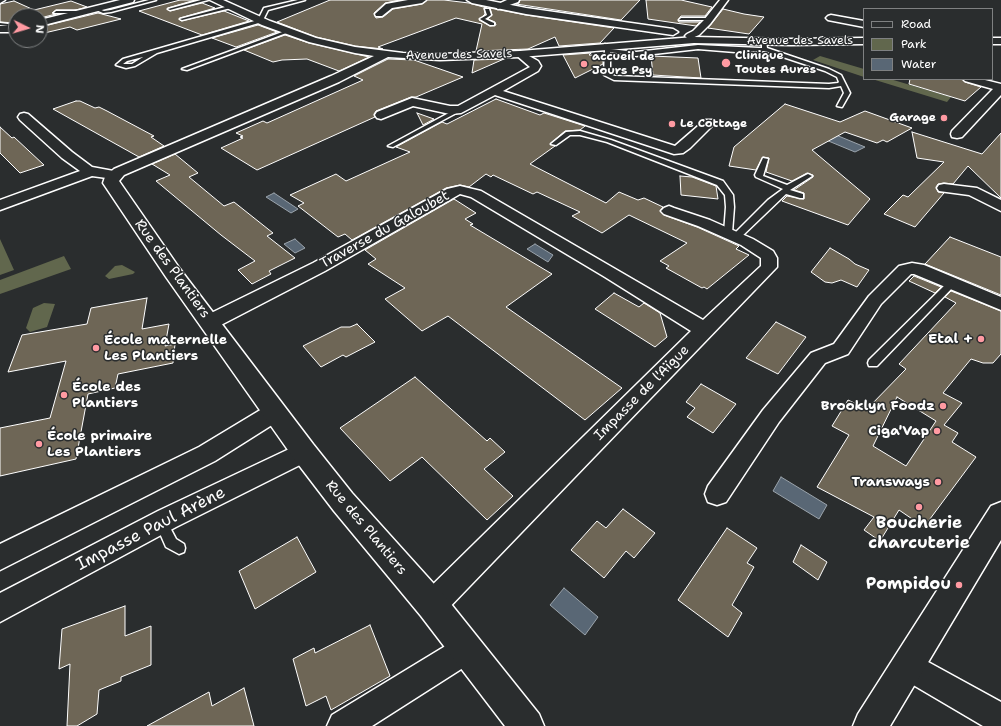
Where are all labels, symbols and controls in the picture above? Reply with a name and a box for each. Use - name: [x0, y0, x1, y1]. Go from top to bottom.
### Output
- north arrow: [8, 8, 48, 48]
- legend: [863, 8, 993, 80]
- text: Road: [901, 16, 931, 32]
- text: N: [32, 24, 47, 34]
- street label: Avenue des Savels: [747, 34, 853, 48]
- text: Park: [901, 36, 927, 52]
- street label: Avenue des Savels: [406, 47, 512, 63]
- place label: Clinique Toutes Aures: [735, 49, 816, 77]
- place label: accueil de Jours Psy: [592, 50, 655, 78]
- text: Water: [901, 56, 936, 72]
- marker: Clinique Toutes Aures: [720, 57, 732, 69]
- marker: accueil de Jours Psy: [579, 59, 589, 69]
- place label: Garage: [889, 111, 936, 125]
- marker: Garage: [939, 113, 949, 123]
- place label: Le Cottage: [680, 117, 747, 131]
- marker: Le Cottage: [667, 119, 677, 129]
- street label: Traverse du Galoubet: [318, 188, 452, 272]
- street label: Rue des Plantiers: [131, 216, 213, 322]
- place label: Etal +: [928, 331, 973, 347]
- place label: École maternelle Les Plantiers: [104, 332, 227, 364]
- marker: Etal +: [976, 334, 986, 344]
- street label: Impasse de l'Aïgue: [591, 342, 693, 444]
- marker: École maternelle Les Plantiers: [91, 343, 101, 353]
- place label: École des Plantiers: [72, 379, 141, 412]
- marker: École des Plantiers: [59, 390, 69, 400]
- place label: Brooklyn Foodz: [821, 398, 935, 414]
- marker: Brooklyn Foodz: [938, 401, 948, 411]
- place label: Ciga'Vap: [868, 423, 929, 439]
- marker: Ciga'Vap: [932, 426, 942, 436]
- place label: École primaire Les Plantiers: [47, 428, 152, 460]
- marker: École primaire Les Plantiers: [34, 439, 44, 449]
- place label: Transways: [852, 474, 930, 490]
- street label: Rue des Plantiers: [322, 477, 410, 579]
- marker: Transways: [933, 477, 943, 487]
- street label: Impasse Paul Arène: [73, 483, 229, 575]
- marker: Boucherie charcuterie: [914, 502, 924, 512]
- place label: Boucherie charcuterie: [868, 514, 970, 554]
- place label: Pompidou: [866, 575, 951, 595]
- marker: Pompidou: [954, 580, 964, 590]

